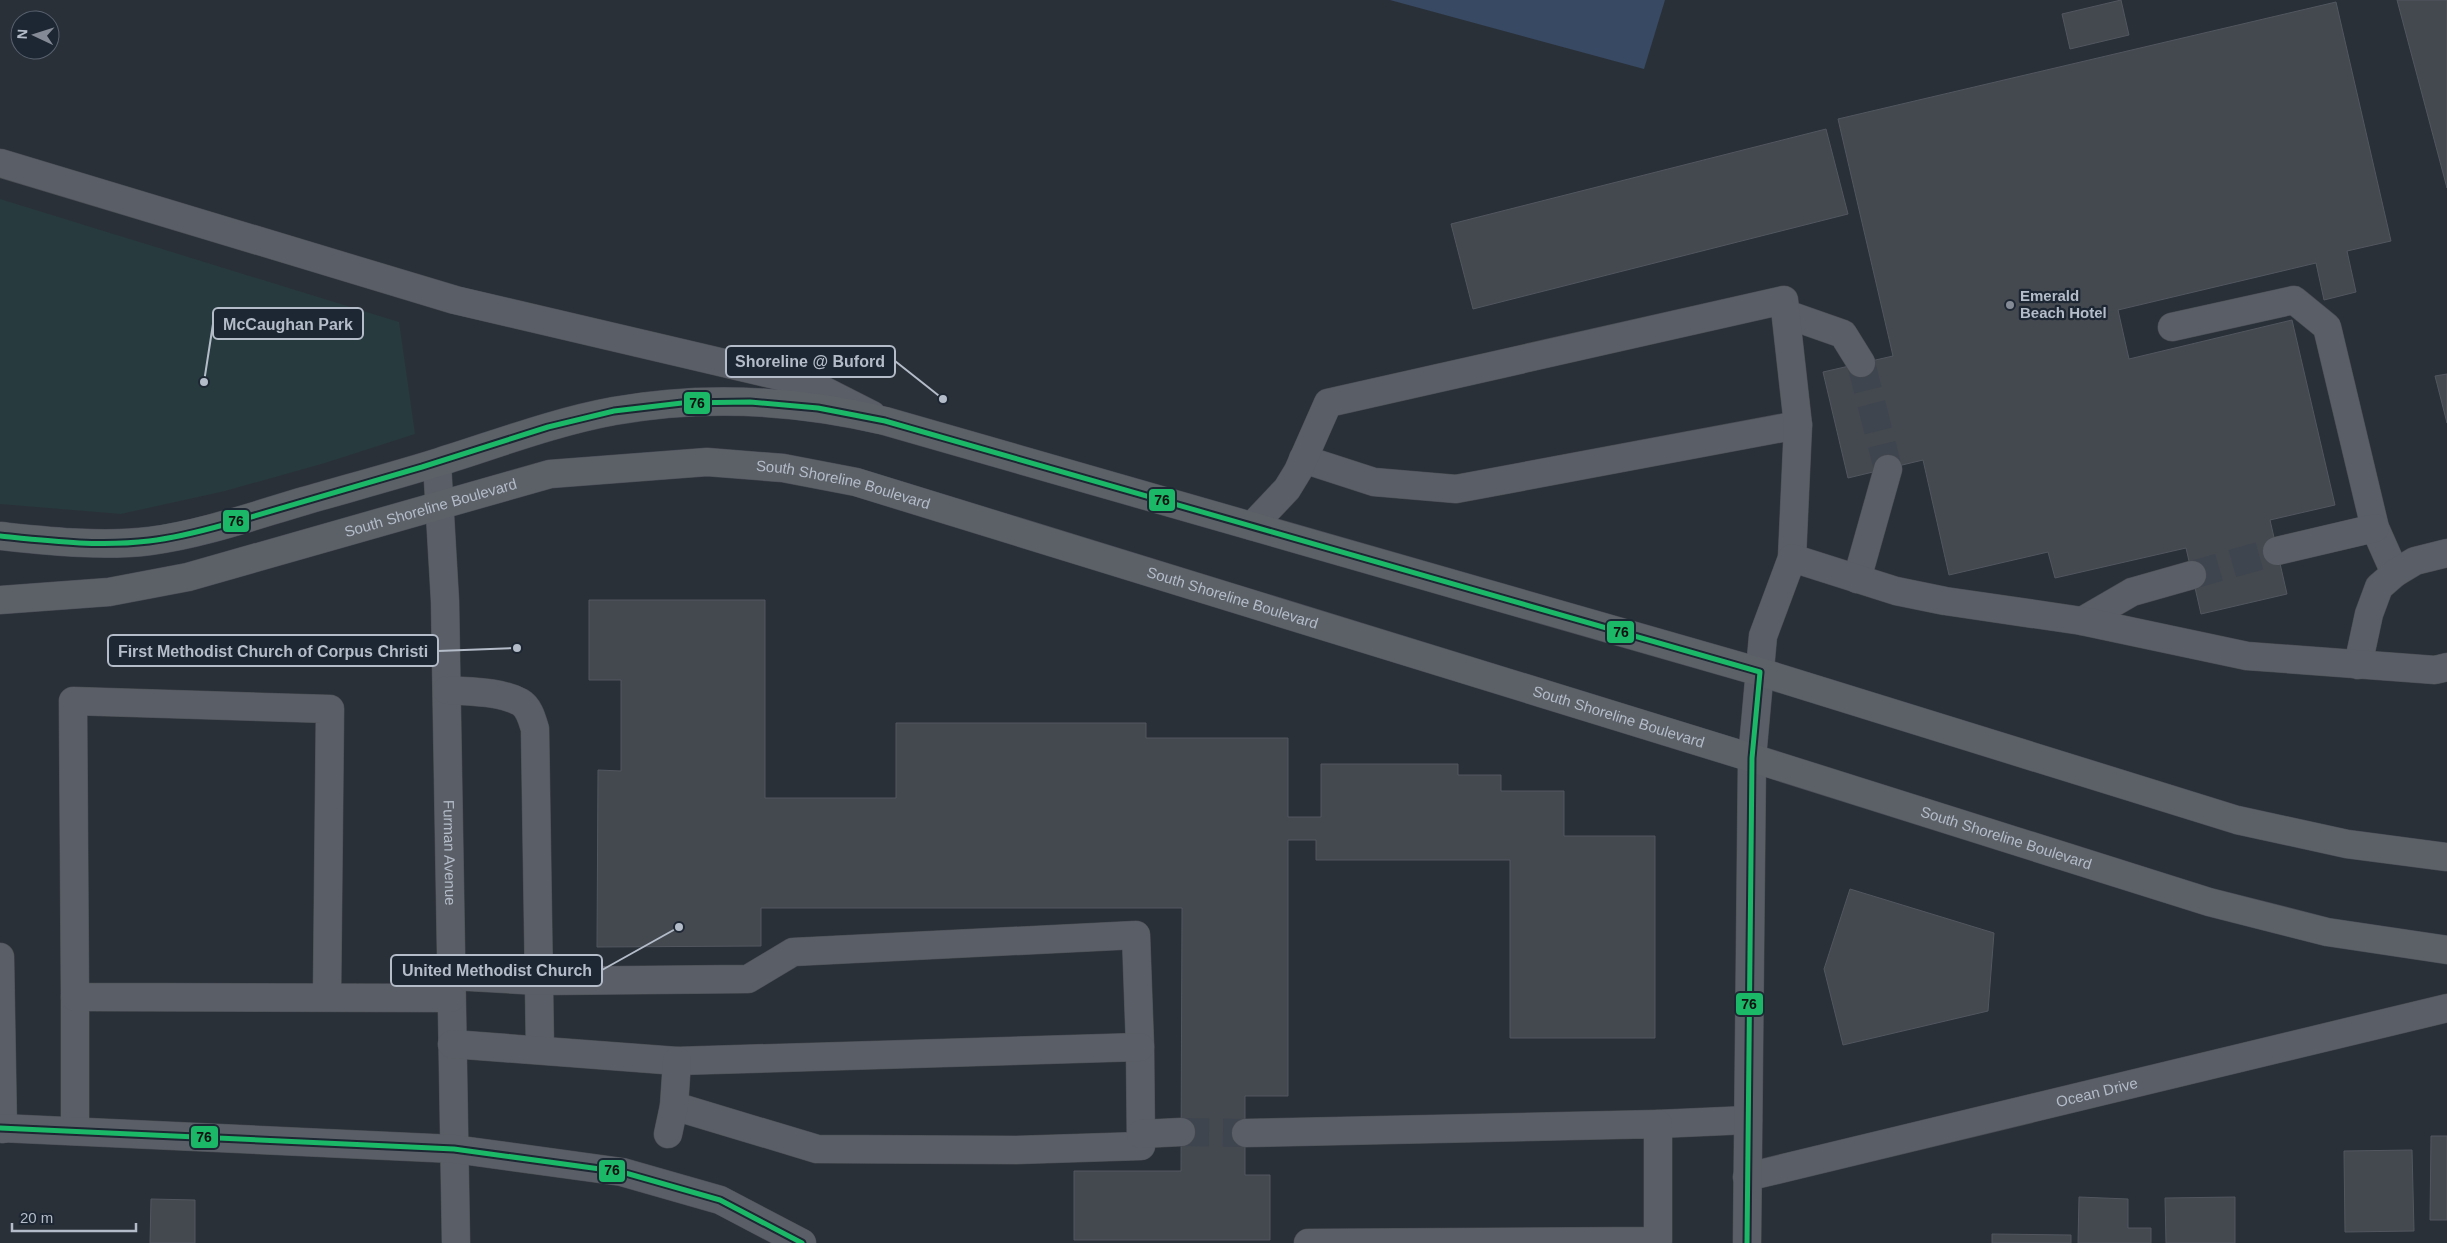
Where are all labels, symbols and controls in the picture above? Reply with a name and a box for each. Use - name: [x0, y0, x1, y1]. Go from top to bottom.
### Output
- north arrow: [10, 10, 60, 60]
- text: N: [14, 28, 30, 40]
- place label: Emerald Beach Hotel: [2020, 287, 2107, 321]
- marker: Emerald Beach Hotel: [2004, 299, 2016, 311]
- callout: McCaughan Park: [213, 308, 363, 339]
- text: McCaughan Park: [223, 316, 353, 333]
- callout: Shoreline @ Buford: [726, 346, 895, 377]
- text: Shoreline @ Buford: [735, 353, 885, 370]
- line badge: 76: [683, 391, 711, 415]
- text: 76: [689, 395, 705, 411]
- street label: South Shoreline Boulevard: [755, 457, 932, 512]
- street label: South Shoreline Boulevard: [342, 475, 519, 540]
- line badge: 76: [1148, 488, 1176, 512]
- text: 76: [1154, 492, 1170, 508]
- line badge: 76: [222, 509, 250, 533]
- text: 76: [228, 513, 244, 529]
- street label: South Shoreline Boulevard: [1145, 563, 1320, 632]
- line badge: 76: [1606, 620, 1635, 644]
- text: 76: [1613, 624, 1629, 640]
- callout: First Methodist Church of Corpus Christi: [108, 635, 438, 666]
- text: First Methodist Church of Corpus Christi: [118, 643, 428, 660]
- street label: South Shoreline Boulevard: [1531, 682, 1707, 751]
- street label: Furman Avenue: [440, 800, 459, 906]
- street label: South Shoreline Boulevard: [1918, 803, 2094, 873]
- callout: United Methodist Church: [391, 955, 602, 986]
- text: United Methodist Church: [402, 962, 592, 979]
- line badge: 76: [1735, 992, 1764, 1016]
- text: 76: [1741, 996, 1757, 1012]
- street label: Ocean Drive: [2054, 1074, 2139, 1110]
- line badge: 76: [190, 1125, 219, 1149]
- text: 76: [196, 1129, 212, 1145]
- line badge: 76: [598, 1159, 626, 1183]
- text: 76: [604, 1162, 620, 1178]
- scale bar: [12, 1200, 136, 1232]
- text: 20 m: [20, 1209, 53, 1226]

